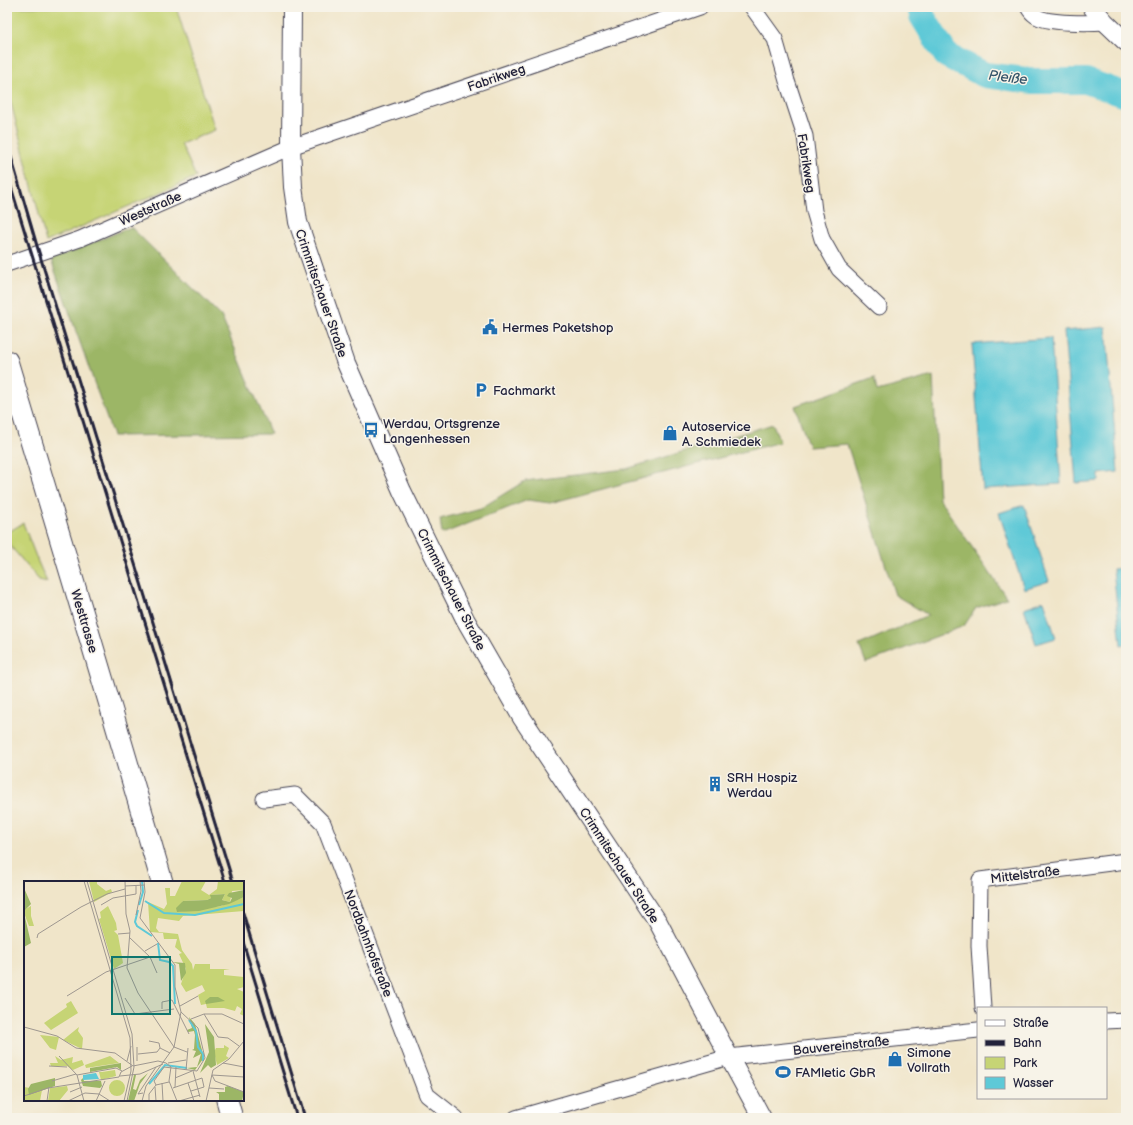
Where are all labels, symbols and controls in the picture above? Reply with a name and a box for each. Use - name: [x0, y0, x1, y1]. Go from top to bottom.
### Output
- street label: Fabrikweg: [465, 61, 527, 95]
- water label: Pleiße: [987, 67, 1028, 88]
- street label: Fabrikweg: [793, 132, 819, 194]
- street label: Weststraße: [117, 188, 184, 230]
- street label: Crimmitschauer Straße: [292, 227, 351, 360]
- public building icon: Hermes Paketshop: [481, 318, 499, 336]
- place label: Hermes Paketshop: [502, 320, 614, 336]
- parking icon: Fachmarkt: [472, 381, 490, 399]
- place label: Fachmarkt: [493, 383, 555, 399]
- place label: Werdau, Ortsgrenze Langenhessen: [383, 416, 500, 447]
- place label: Autoservice A. Schmiedek: [682, 419, 761, 450]
- bus stop icon: Werdau, Ortsgrenze Langenhessen: [362, 421, 380, 439]
- shop icon: Autoservice A. Schmiedek: [661, 424, 679, 442]
- street label: Crimmitschauer Straße: [413, 526, 489, 653]
- street label: Westtrasse: [67, 588, 101, 655]
- place label: SRH Hospiz Werdau: [727, 770, 798, 801]
- building icon: SRH Hospiz Werdau: [706, 775, 724, 793]
- street label: Crimmitschauer Straße: [576, 805, 663, 927]
- street label: Mittelstraße: [990, 863, 1061, 887]
- inset map: [24, 881, 244, 1101]
- street label: Nordbahnhofstraße: [340, 887, 396, 1000]
- legend: [977, 1007, 1107, 1099]
- text: Straße: [1013, 1016, 1049, 1031]
- street label: Bauvereinstraße: [792, 1033, 890, 1059]
- text: Bahn: [1013, 1036, 1042, 1051]
- place label: Simone Vollrath: [907, 1045, 951, 1076]
- shop icon: Simone Vollrath: [886, 1050, 904, 1068]
- text: Park: [1013, 1056, 1037, 1071]
- sports icon: FAMletic GbR: [774, 1063, 792, 1081]
- place label: FAMletic GbR: [795, 1065, 876, 1081]
- text: Wasser: [1013, 1076, 1054, 1091]

